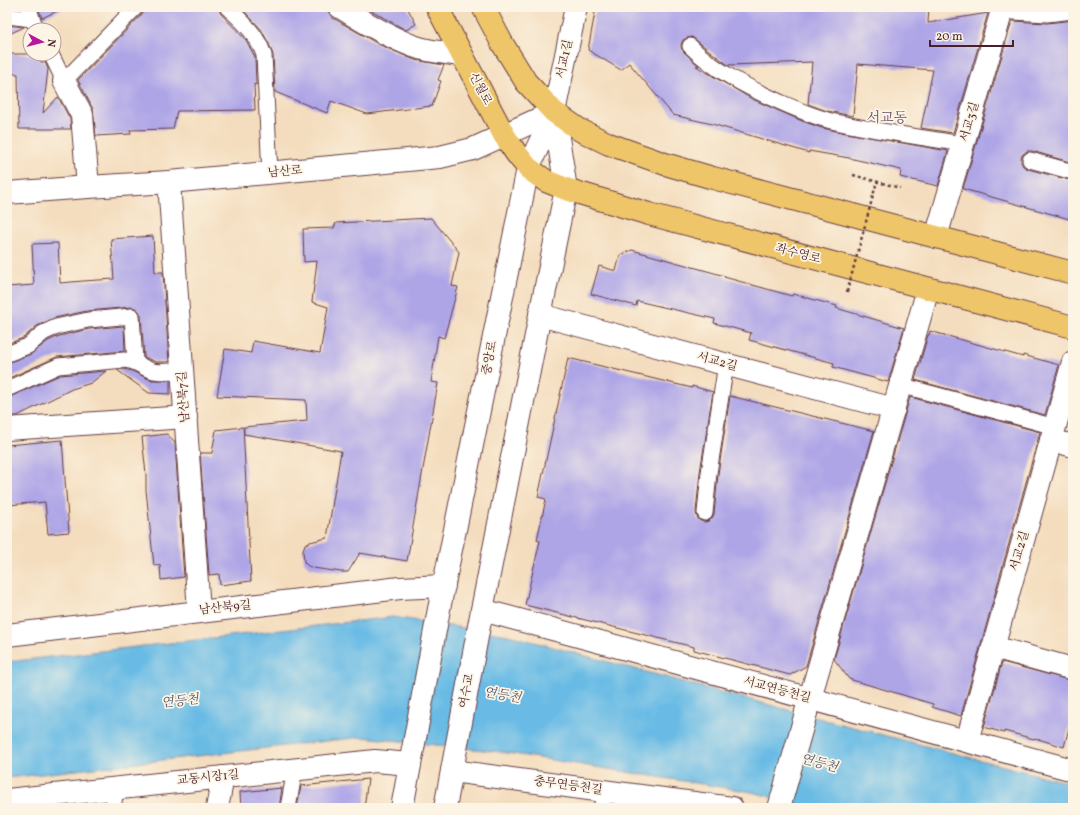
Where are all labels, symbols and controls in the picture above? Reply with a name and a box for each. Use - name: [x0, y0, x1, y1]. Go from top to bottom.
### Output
- north arrow: [22, 22, 62, 62]
- scale bar: [930, 22, 1013, 48]
- text: 20 m: [936, 29, 963, 45]
- text: N: [43, 38, 58, 48]
- street label: 서교1길: [553, 38, 577, 80]
- street label: 신월로: [465, 70, 495, 108]
- street label: 서교3길: [957, 100, 983, 144]
- district label: 서교동: [867, 109, 908, 128]
- street label: 남산로: [267, 162, 303, 181]
- street label: 좌수영로: [774, 240, 823, 268]
- street label: 중앙로: [479, 339, 501, 377]
- street label: 서교2길: [695, 349, 739, 375]
- street label: 남산북7길: [174, 370, 194, 424]
- street label: 서교2길: [1007, 529, 1033, 573]
- street label: 남산북9길: [198, 597, 252, 619]
- street label: 여수교: [456, 672, 478, 710]
- street label: 서교연등천길: [741, 673, 813, 707]
- water label: 연등천: [482, 684, 524, 708]
- water label: 연등천: [160, 691, 201, 713]
- water label: 연등천: [798, 750, 841, 778]
- street label: 교동시장1길: [176, 767, 240, 789]
- street label: 충무연등천길: [532, 773, 604, 799]

